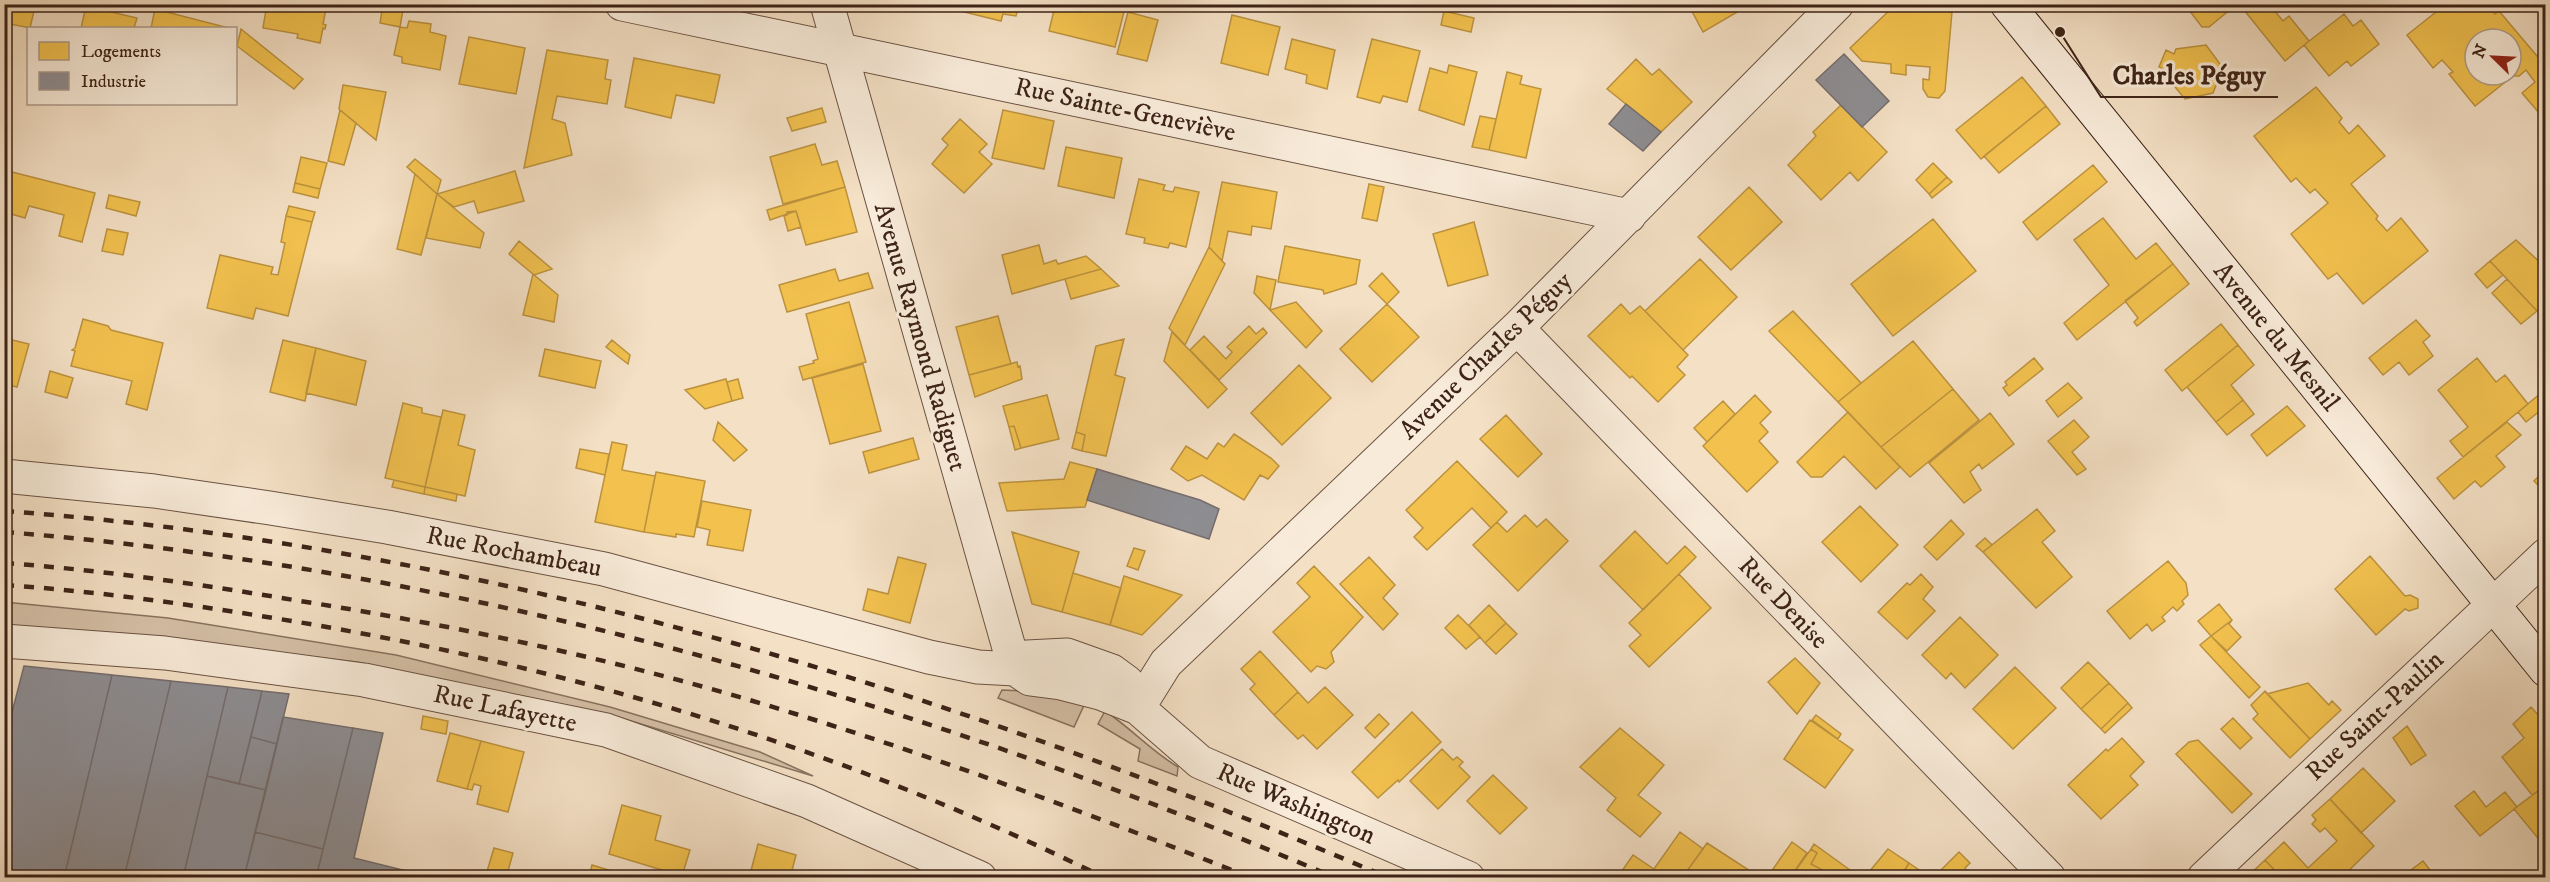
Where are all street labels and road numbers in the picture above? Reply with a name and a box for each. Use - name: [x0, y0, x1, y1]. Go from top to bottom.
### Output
- street label: Rue Sainte-Geneviève: [1012, 70, 1238, 150]
- street label: Avenue Raymond Radiguet: [866, 199, 974, 475]
- street label: Avenue du Mesnil: [2206, 256, 2346, 418]
- street label: Avenue Charles Péguy: [1393, 265, 1580, 447]
- street label: Rue Rochambeau: [424, 519, 604, 585]
- street label: Rue Denise: [1731, 550, 1835, 656]
- street label: Rue Saint-Paulin: [2299, 643, 2451, 788]
- street label: Rue Lafayette: [430, 678, 580, 740]
- street label: Rue Washington: [1212, 756, 1381, 852]

